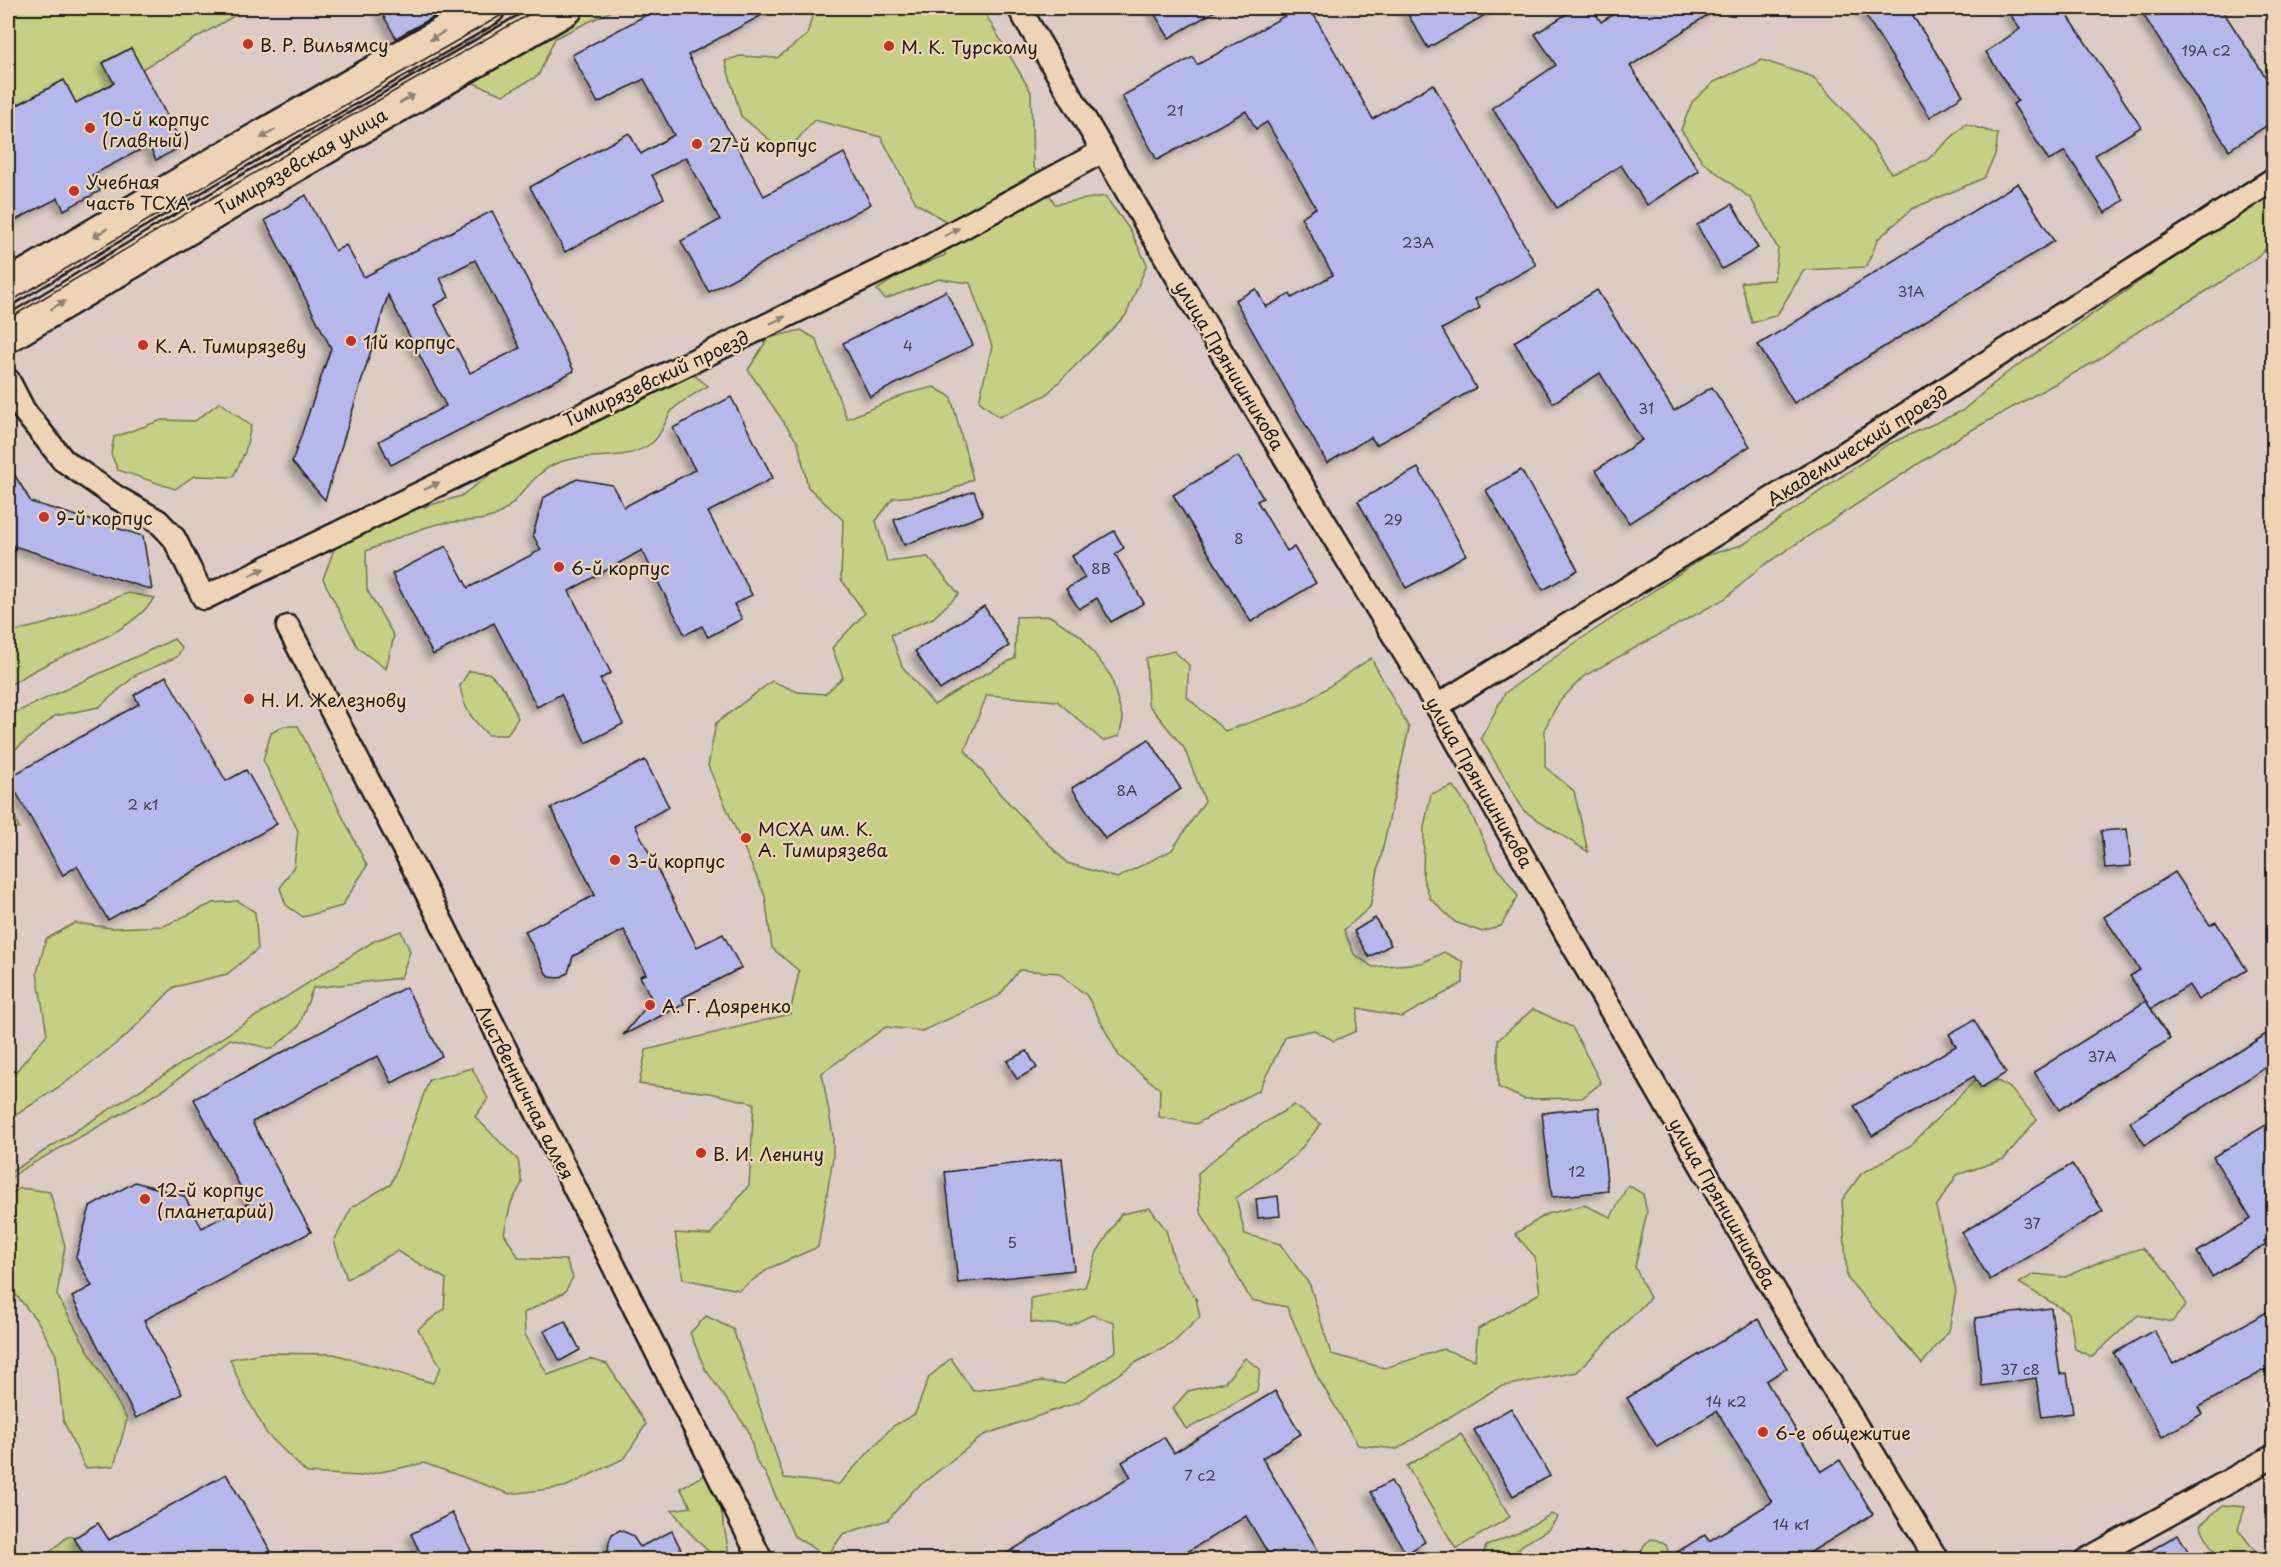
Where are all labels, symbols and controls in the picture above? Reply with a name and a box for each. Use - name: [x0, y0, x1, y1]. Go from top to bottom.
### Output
- place label: В. Р. Вильямсу: [260, 31, 388, 58]
- one-way arrow: [429, 31, 445, 42]
- place label: М. К. Турскому: [901, 33, 1038, 60]
- marker: В. Р. Вильямсу: [241, 37, 255, 51]
- house number: 19А с2: [2181, 38, 2231, 61]
- marker: М. К. Турскому: [882, 39, 896, 53]
- one-way arrow: [399, 94, 416, 104]
- house number: 21: [1166, 98, 1184, 121]
- street label: Тимирязевская улица: [210, 100, 392, 221]
- place label: 10-й корпус (главный): [102, 105, 209, 153]
- marker: 10-й корпус (главный): [83, 121, 97, 135]
- one-way arrow: [260, 128, 276, 139]
- place label: 27-й корпус: [709, 131, 817, 158]
- marker: 27-й корпус: [690, 137, 704, 151]
- place label: Учебная часть ТСХА: [86, 168, 190, 216]
- marker: Учебная часть ТСХА: [67, 184, 81, 198]
- one-way arrow: [92, 227, 108, 238]
- one-way arrow: [944, 227, 961, 237]
- house number: 23А: [1402, 230, 1434, 253]
- street label: улица Прянишникова: [1168, 275, 1292, 456]
- house number: 31А: [1897, 279, 1925, 302]
- one-way arrow: [50, 300, 67, 310]
- one-way arrow: [770, 315, 787, 324]
- street label: Тимирязевский проезд: [559, 323, 753, 433]
- place label: 11й корпус: [363, 328, 456, 355]
- place label: К. А. Тимирязеву: [155, 332, 306, 359]
- house number: 4: [903, 333, 913, 356]
- marker: 11й корпус: [344, 334, 358, 348]
- marker: К. А. Тимирязеву: [136, 338, 150, 352]
- street label: Академический проезд: [1761, 378, 1953, 512]
- house number: 31: [1638, 396, 1654, 419]
- one-way arrow: [423, 481, 440, 490]
- place label: 9-й корпус: [56, 504, 153, 531]
- house number: 29: [1383, 507, 1403, 530]
- marker: 9-й корпус: [37, 510, 51, 524]
- house number: 8: [1234, 526, 1244, 549]
- place label: 6-й корпус: [571, 554, 670, 581]
- house number: 8В: [1091, 556, 1111, 579]
- marker: 6-й корпус: [552, 560, 566, 574]
- one-way arrow: [248, 567, 265, 576]
- place label: Н. И. Железнову: [261, 686, 406, 713]
- street label: улица Прянишникова: [1420, 691, 1541, 873]
- marker: Н. И. Железнову: [242, 692, 256, 706]
- house number: 8А: [1117, 778, 1137, 801]
- house number: 2 к1: [127, 792, 159, 815]
- place label: МСХА им. К. А. Тимирязева: [758, 815, 889, 863]
- marker: МСХА им. К. А. Тимирязева: [739, 831, 753, 845]
- place label: 3-й корпус: [627, 847, 725, 874]
- marker: 3-й корпус: [608, 853, 622, 867]
- place label: А. Г. Дояренко: [662, 992, 791, 1019]
- marker: А. Г. Дояренко: [643, 998, 657, 1012]
- street label: Лиственничная аллея: [470, 1000, 582, 1184]
- house number: 37А: [2087, 1044, 2117, 1067]
- street label: улица Прянишникова: [1663, 1112, 1784, 1294]
- place label: В. И. Ленину: [713, 1140, 824, 1167]
- marker: В. И. Ленину: [694, 1146, 708, 1160]
- house number: 12: [1568, 1159, 1586, 1182]
- place label: 12-й корпус (планетарий): [157, 1176, 274, 1224]
- marker: 12-й корпус (планетарий): [138, 1192, 152, 1206]
- house number: 37: [2023, 1211, 2041, 1234]
- house number: 5: [1007, 1230, 1017, 1253]
- house number: 37 с8: [2000, 1357, 2040, 1380]
- house number: 14 к2: [1705, 1389, 1747, 1412]
- place label: 6-е общежитие: [1775, 1419, 1911, 1446]
- marker: 6-е общежитие: [1756, 1425, 1770, 1439]
- house number: 7 с2: [1184, 1463, 1216, 1486]
- house number: 14 к1: [1772, 1512, 1810, 1535]

